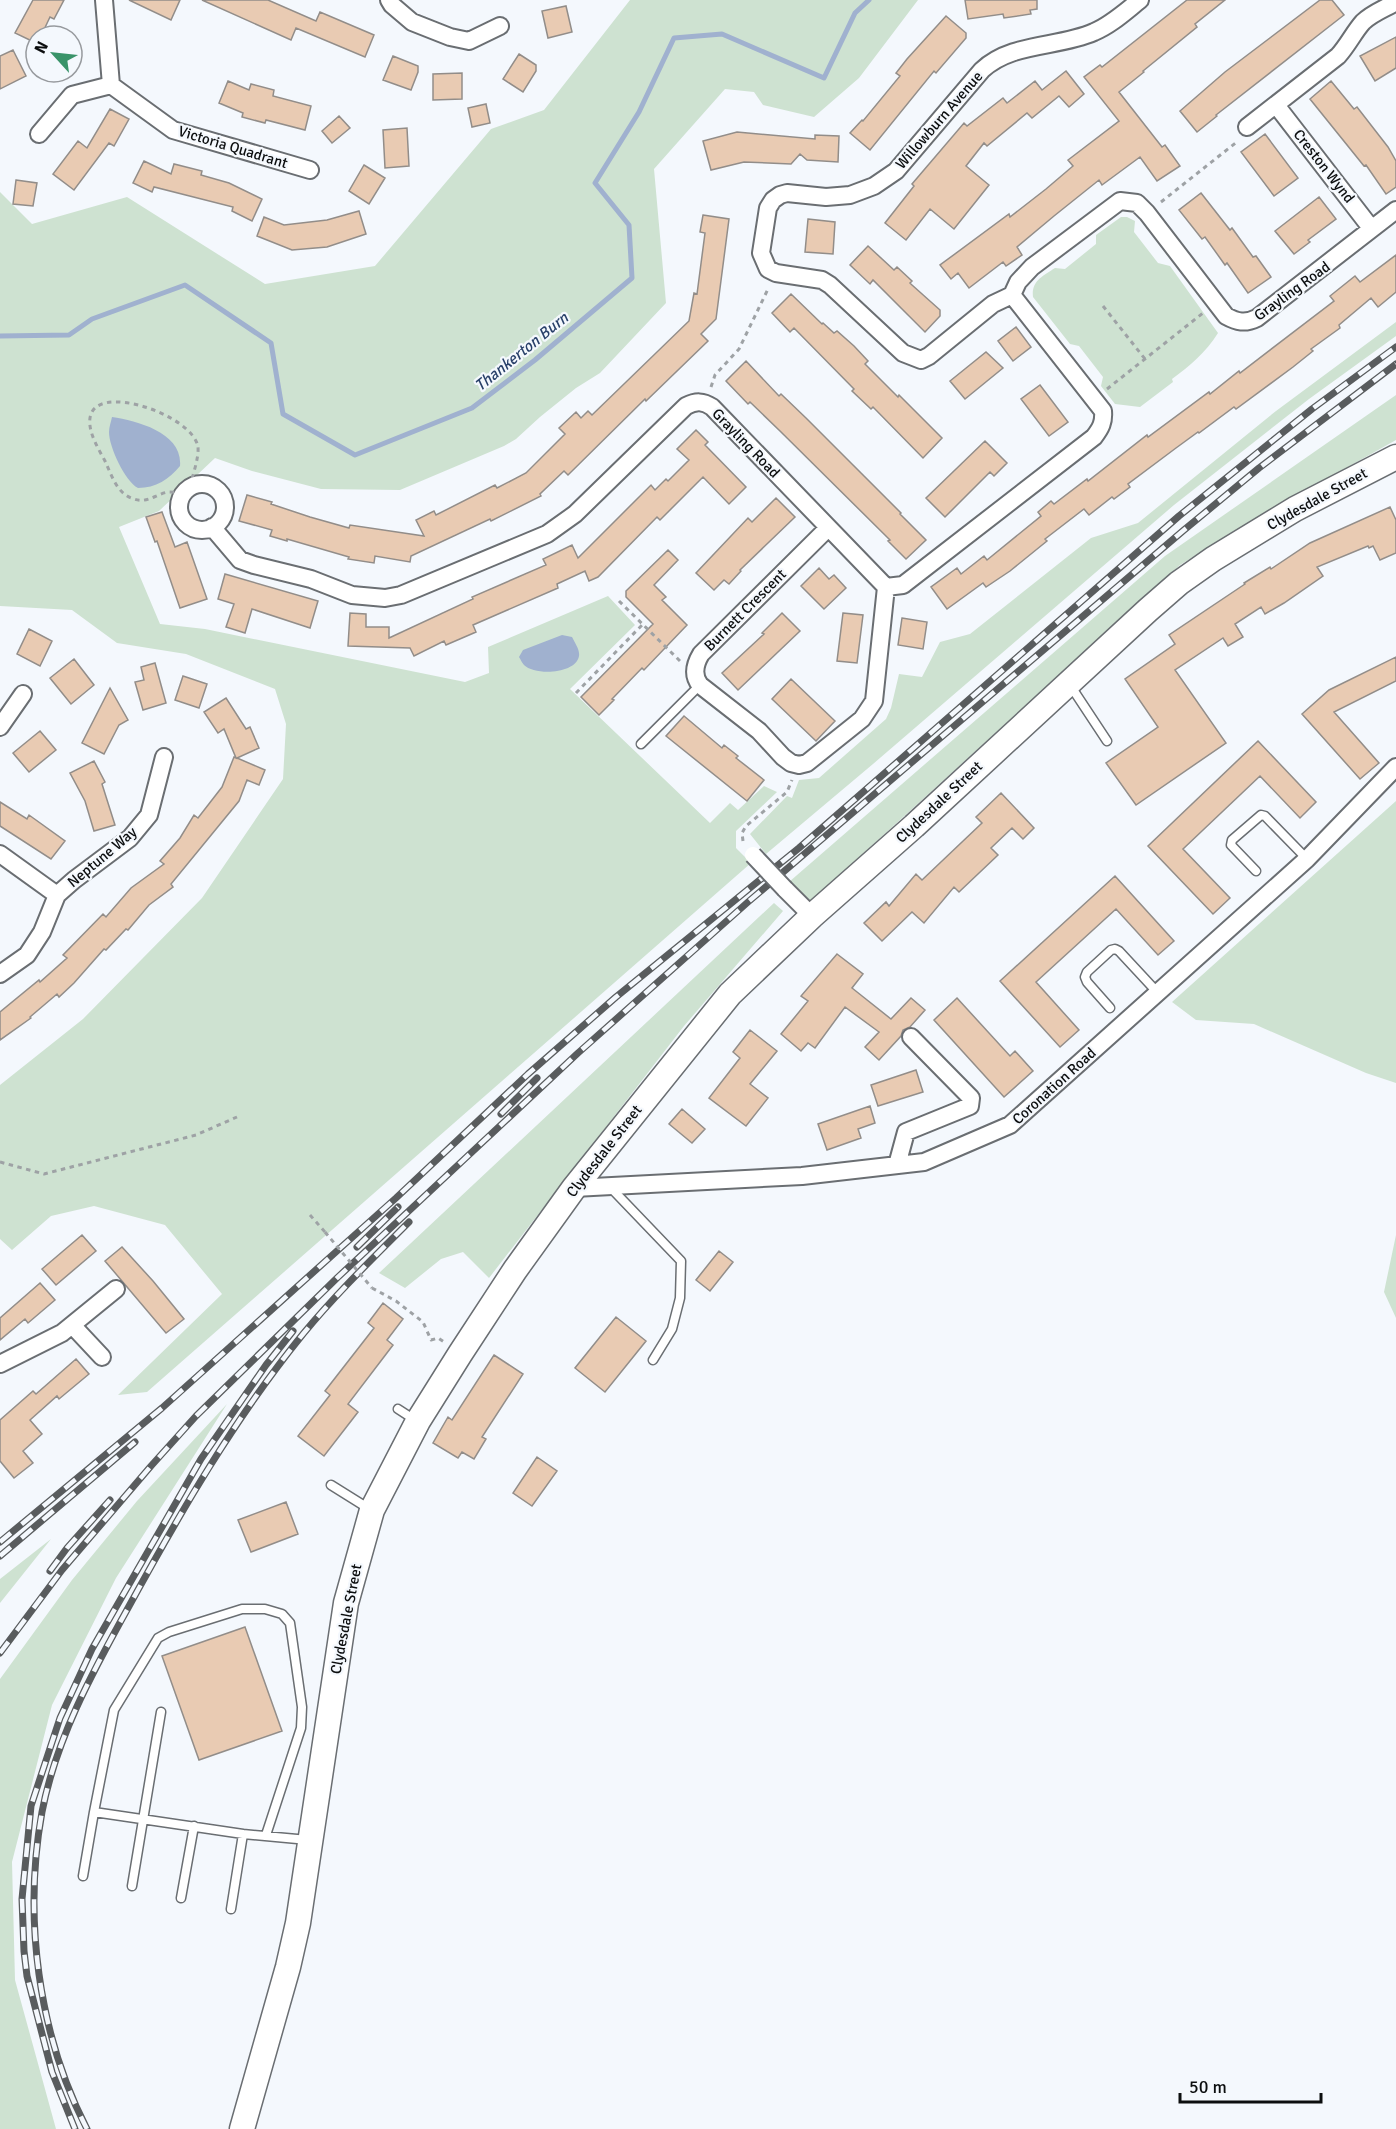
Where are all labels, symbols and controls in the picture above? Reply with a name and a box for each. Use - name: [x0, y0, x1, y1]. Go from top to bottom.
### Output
- north arrow: [24, 24, 84, 84]
- text: N: [30, 38, 53, 57]
- street label: Willowburn Avenue: [892, 67, 986, 173]
- street label: Victoria Quadrant: [176, 122, 290, 172]
- street label: Creston Wynd: [1290, 126, 1358, 206]
- street label: Grayling Road: [1251, 257, 1333, 325]
- water label: Thankerton Burn: [471, 307, 573, 396]
- street label: Grayling Road: [708, 405, 784, 481]
- street label: Clydesdale Street: [1264, 464, 1370, 534]
- street label: Burnett Crescent: [700, 565, 790, 655]
- street label: Clydesdale Street: [892, 757, 986, 847]
- street label: Neptune Way: [64, 823, 140, 891]
- street label: Coronation Road: [1009, 1044, 1100, 1128]
- street label: Clydesdale Street: [562, 1101, 646, 1201]
- street label: Clydesdale Street: [326, 1562, 366, 1676]
- scale bar: [1180, 2066, 1321, 2104]
- text: 50 m: [1189, 2076, 1227, 2098]

